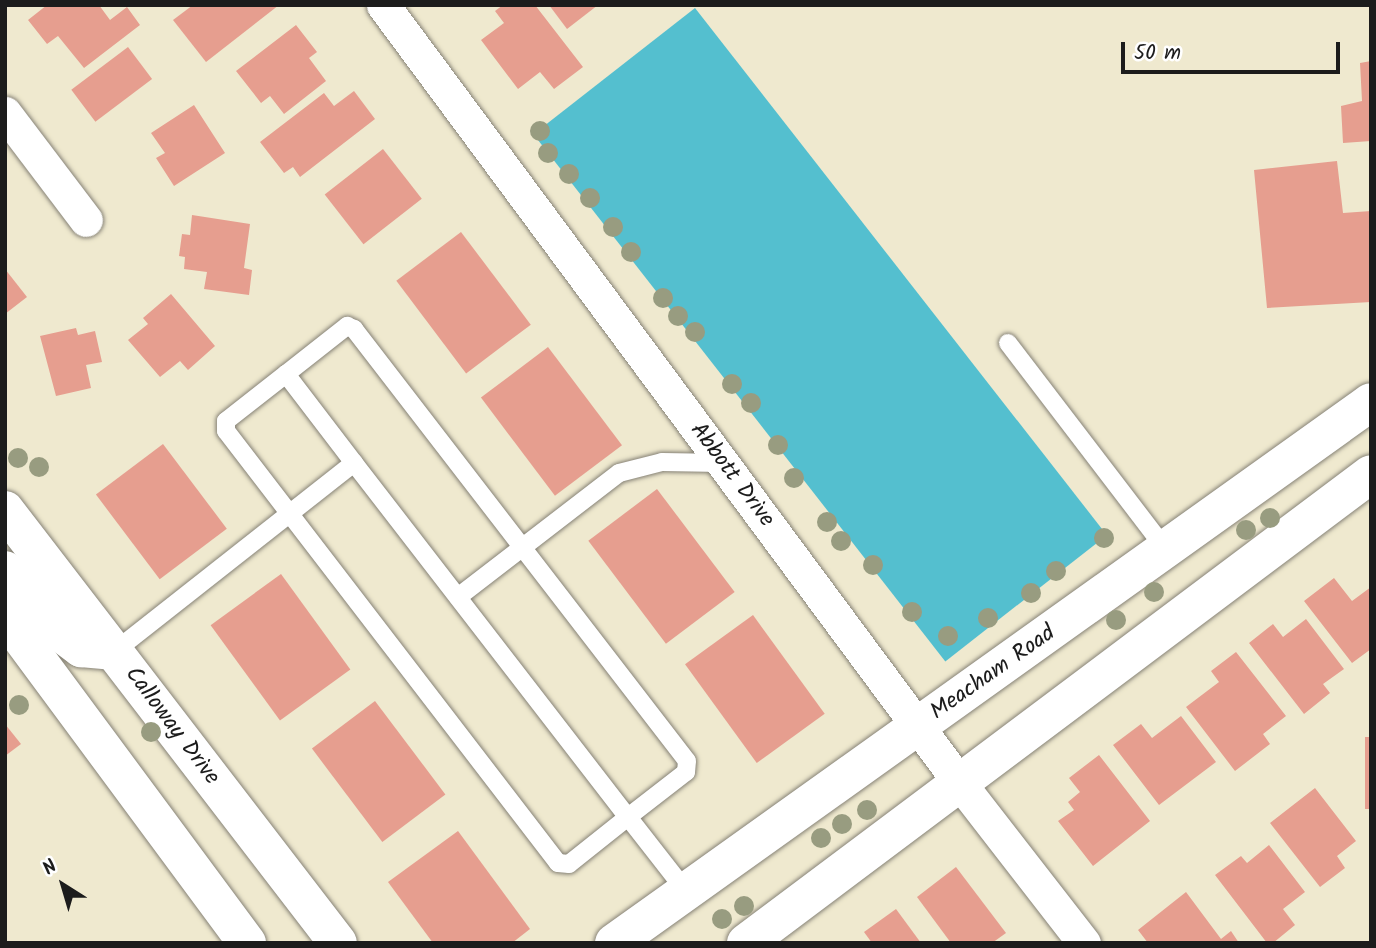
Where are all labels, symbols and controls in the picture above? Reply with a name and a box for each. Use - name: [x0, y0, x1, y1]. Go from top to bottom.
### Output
- scale bar: [1124, 28, 1343, 72]
- text: 50 m: [1134, 37, 1181, 70]
- street label: Abbott Drive: [684, 417, 780, 533]
- street label: Meacham Road: [925, 620, 1061, 726]
- street label: Calloway Drive: [119, 662, 225, 790]
- north arrow: [28, 850, 98, 920]
- text: N: [37, 853, 64, 884]

